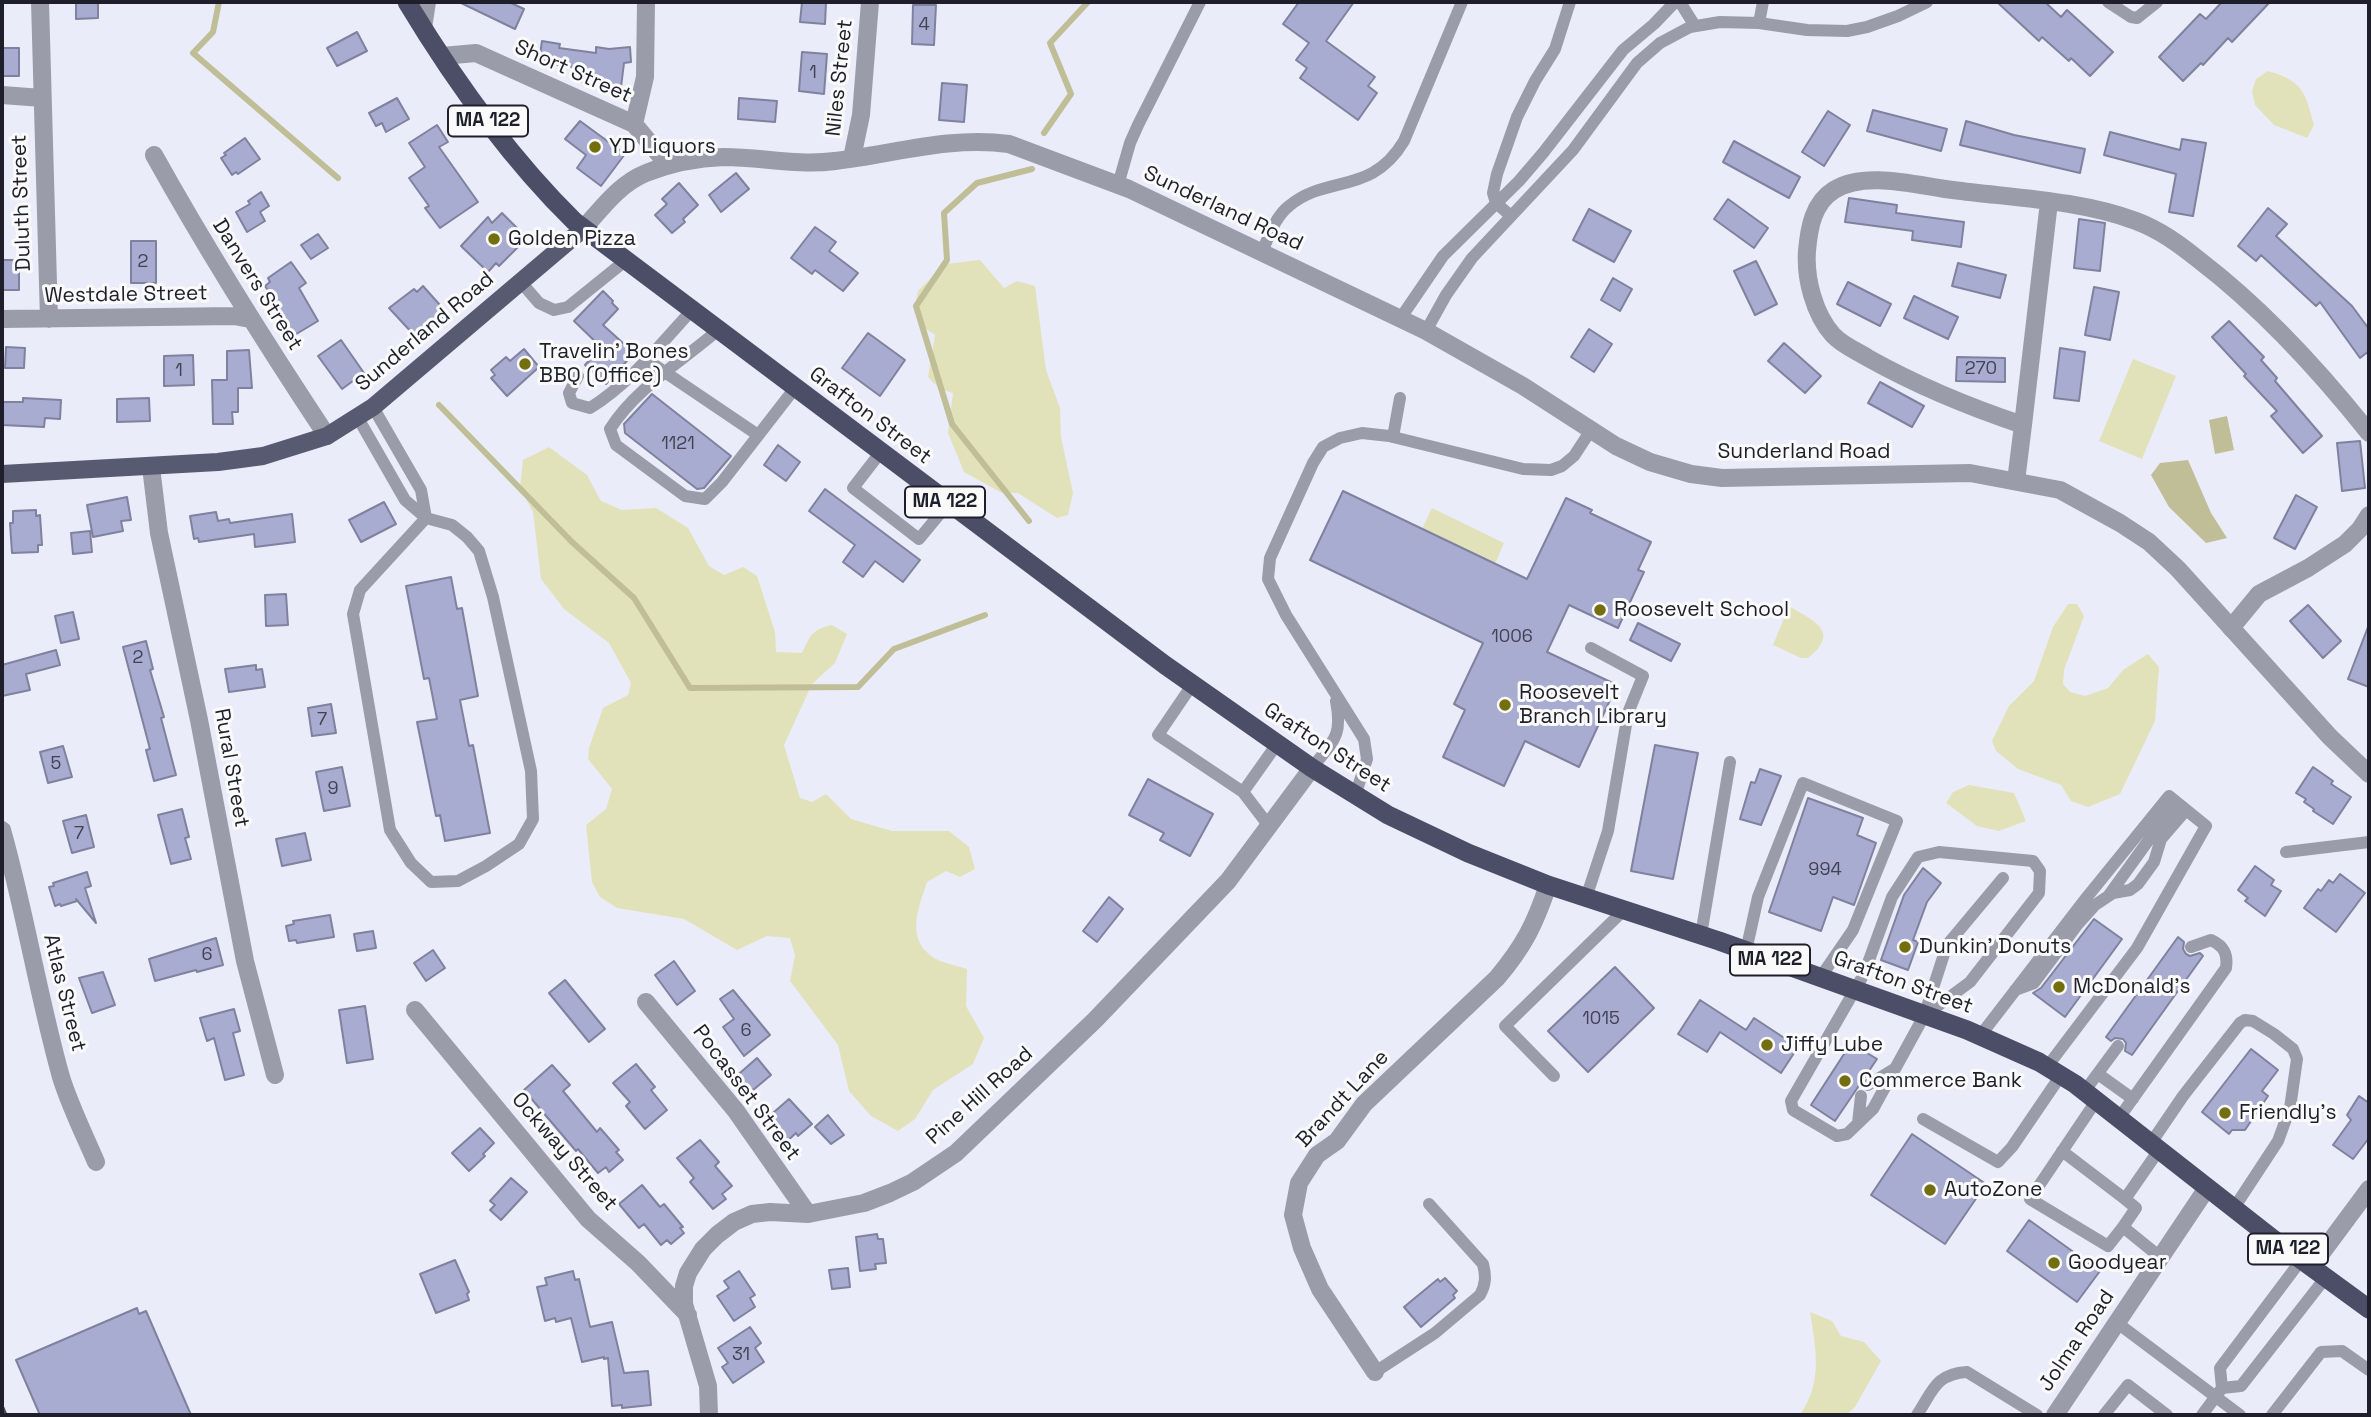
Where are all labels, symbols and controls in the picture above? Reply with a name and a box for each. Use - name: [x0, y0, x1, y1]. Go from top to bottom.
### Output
- house number: 4: [918, 14, 930, 36]
- street label: Niles Street: [821, 18, 859, 138]
- street label: Short Street: [510, 35, 636, 109]
- house number: 1: [809, 62, 817, 84]
- road number: MA 122: [448, 105, 528, 136]
- street label: Duluth Street: [7, 134, 37, 272]
- place label: YD Liquors: [609, 134, 716, 160]
- marker: YD Liquors: [587, 139, 603, 155]
- street label: Sunderland Road: [1139, 161, 1307, 257]
- street label: Danvers Street: [207, 215, 307, 355]
- place label: Golden Pizza: [508, 226, 636, 252]
- marker: Golden Pizza: [486, 231, 502, 247]
- house number: 2: [138, 251, 148, 273]
- street label: Sunderland Road: [351, 267, 499, 397]
- street label: Westdale Street: [44, 281, 208, 309]
- place label: Travelin' Bones BBQ (Office): [539, 339, 689, 389]
- marker: Travelin' Bones BBQ (Office): [517, 356, 533, 372]
- house number: 270: [1965, 358, 1997, 380]
- house number: 1: [175, 360, 183, 382]
- street label: Grafton Street: [804, 362, 936, 470]
- house number: 1121: [661, 433, 695, 455]
- street label: Sunderland Road: [1717, 439, 1891, 465]
- road number: MA 122: [905, 486, 985, 517]
- place label: Roosevelt School: [1614, 597, 1789, 623]
- marker: Roosevelt School: [1592, 602, 1608, 618]
- house number: 1006: [1491, 626, 1533, 648]
- house number: 2: [133, 647, 143, 669]
- place label: Roosevelt Branch Library: [1519, 680, 1667, 730]
- marker: Roosevelt Branch Library: [1497, 697, 1513, 713]
- street label: Grafton Street: [1259, 698, 1395, 798]
- street label: Rural Street: [208, 706, 254, 830]
- house number: 7: [317, 709, 327, 731]
- house number: 5: [51, 753, 61, 775]
- house number: 9: [327, 778, 339, 800]
- house number: 7: [74, 823, 84, 845]
- house number: 994: [1808, 859, 1842, 881]
- street label: Atlas Street: [37, 932, 91, 1054]
- place label: Dunkin' Donuts: [1919, 934, 2071, 960]
- marker: Dunkin' Donuts: [1897, 939, 1913, 955]
- house number: 6: [201, 944, 213, 966]
- road number: MA 122: [1730, 944, 1810, 976]
- street label: Grafton Street: [1830, 946, 1976, 1020]
- place label: McDonald's: [2073, 974, 2191, 1000]
- marker: McDonald's: [2051, 979, 2067, 995]
- house number: 1015: [1582, 1008, 1620, 1030]
- street label: Pocasset Street: [687, 1020, 805, 1166]
- house number: 6: [740, 1020, 752, 1042]
- place label: Jiffy Lube: [1781, 1032, 1883, 1058]
- marker: Jiffy Lube: [1759, 1037, 1775, 1053]
- street label: Pine Hill Road: [922, 1042, 1038, 1150]
- street label: Brandt Lane: [1292, 1045, 1394, 1153]
- place label: Commerce Bank: [1859, 1068, 2022, 1094]
- marker: Commerce Bank: [1837, 1073, 1853, 1089]
- street label: Ockway Street: [506, 1088, 622, 1216]
- place label: Friendly's: [2239, 1100, 2336, 1126]
- marker: Friendly's: [2217, 1105, 2233, 1121]
- place label: AutoZone: [1944, 1177, 2042, 1203]
- marker: AutoZone: [1922, 1182, 1938, 1198]
- road number: MA 122: [2248, 1233, 2328, 1264]
- place label: Goodyear: [2068, 1250, 2167, 1276]
- marker: Goodyear: [2046, 1255, 2062, 1271]
- street label: Jolma Road: [2034, 1285, 2120, 1397]
- house number: 31: [732, 1344, 750, 1366]

